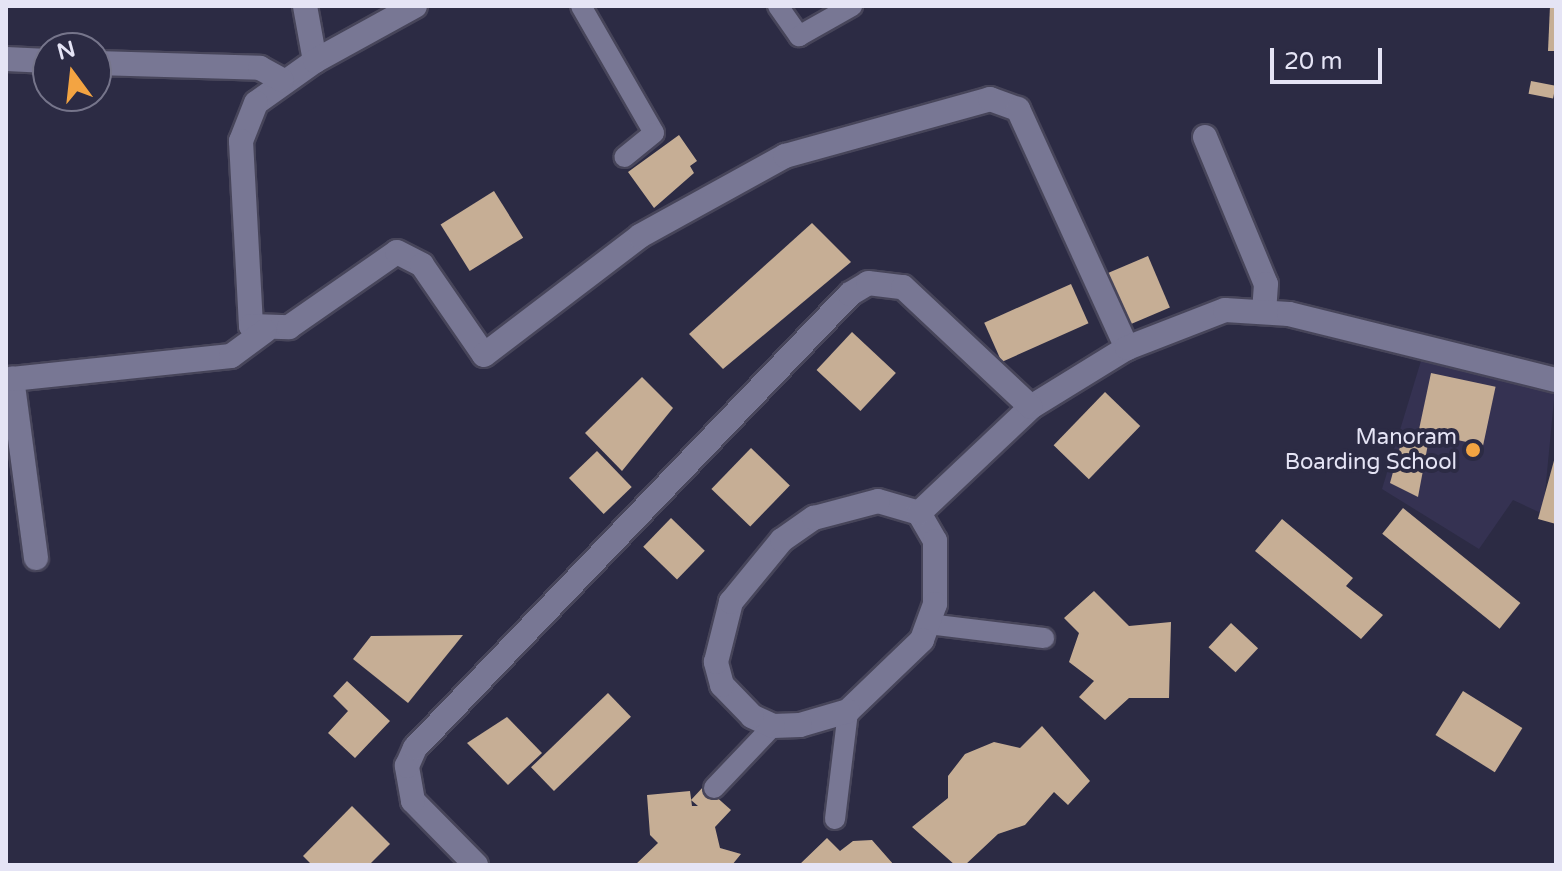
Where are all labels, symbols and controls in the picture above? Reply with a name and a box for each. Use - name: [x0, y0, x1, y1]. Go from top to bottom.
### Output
- north arrow: [32, 32, 112, 112]
- scale bar: [1274, 32, 1386, 82]
- text: N: [54, 36, 78, 66]
- text: 20 m: [1284, 47, 1342, 76]
- place label: Manoram Boarding School: [1285, 424, 1457, 476]
- marker: Manoram Boarding School: [1464, 441, 1482, 459]

